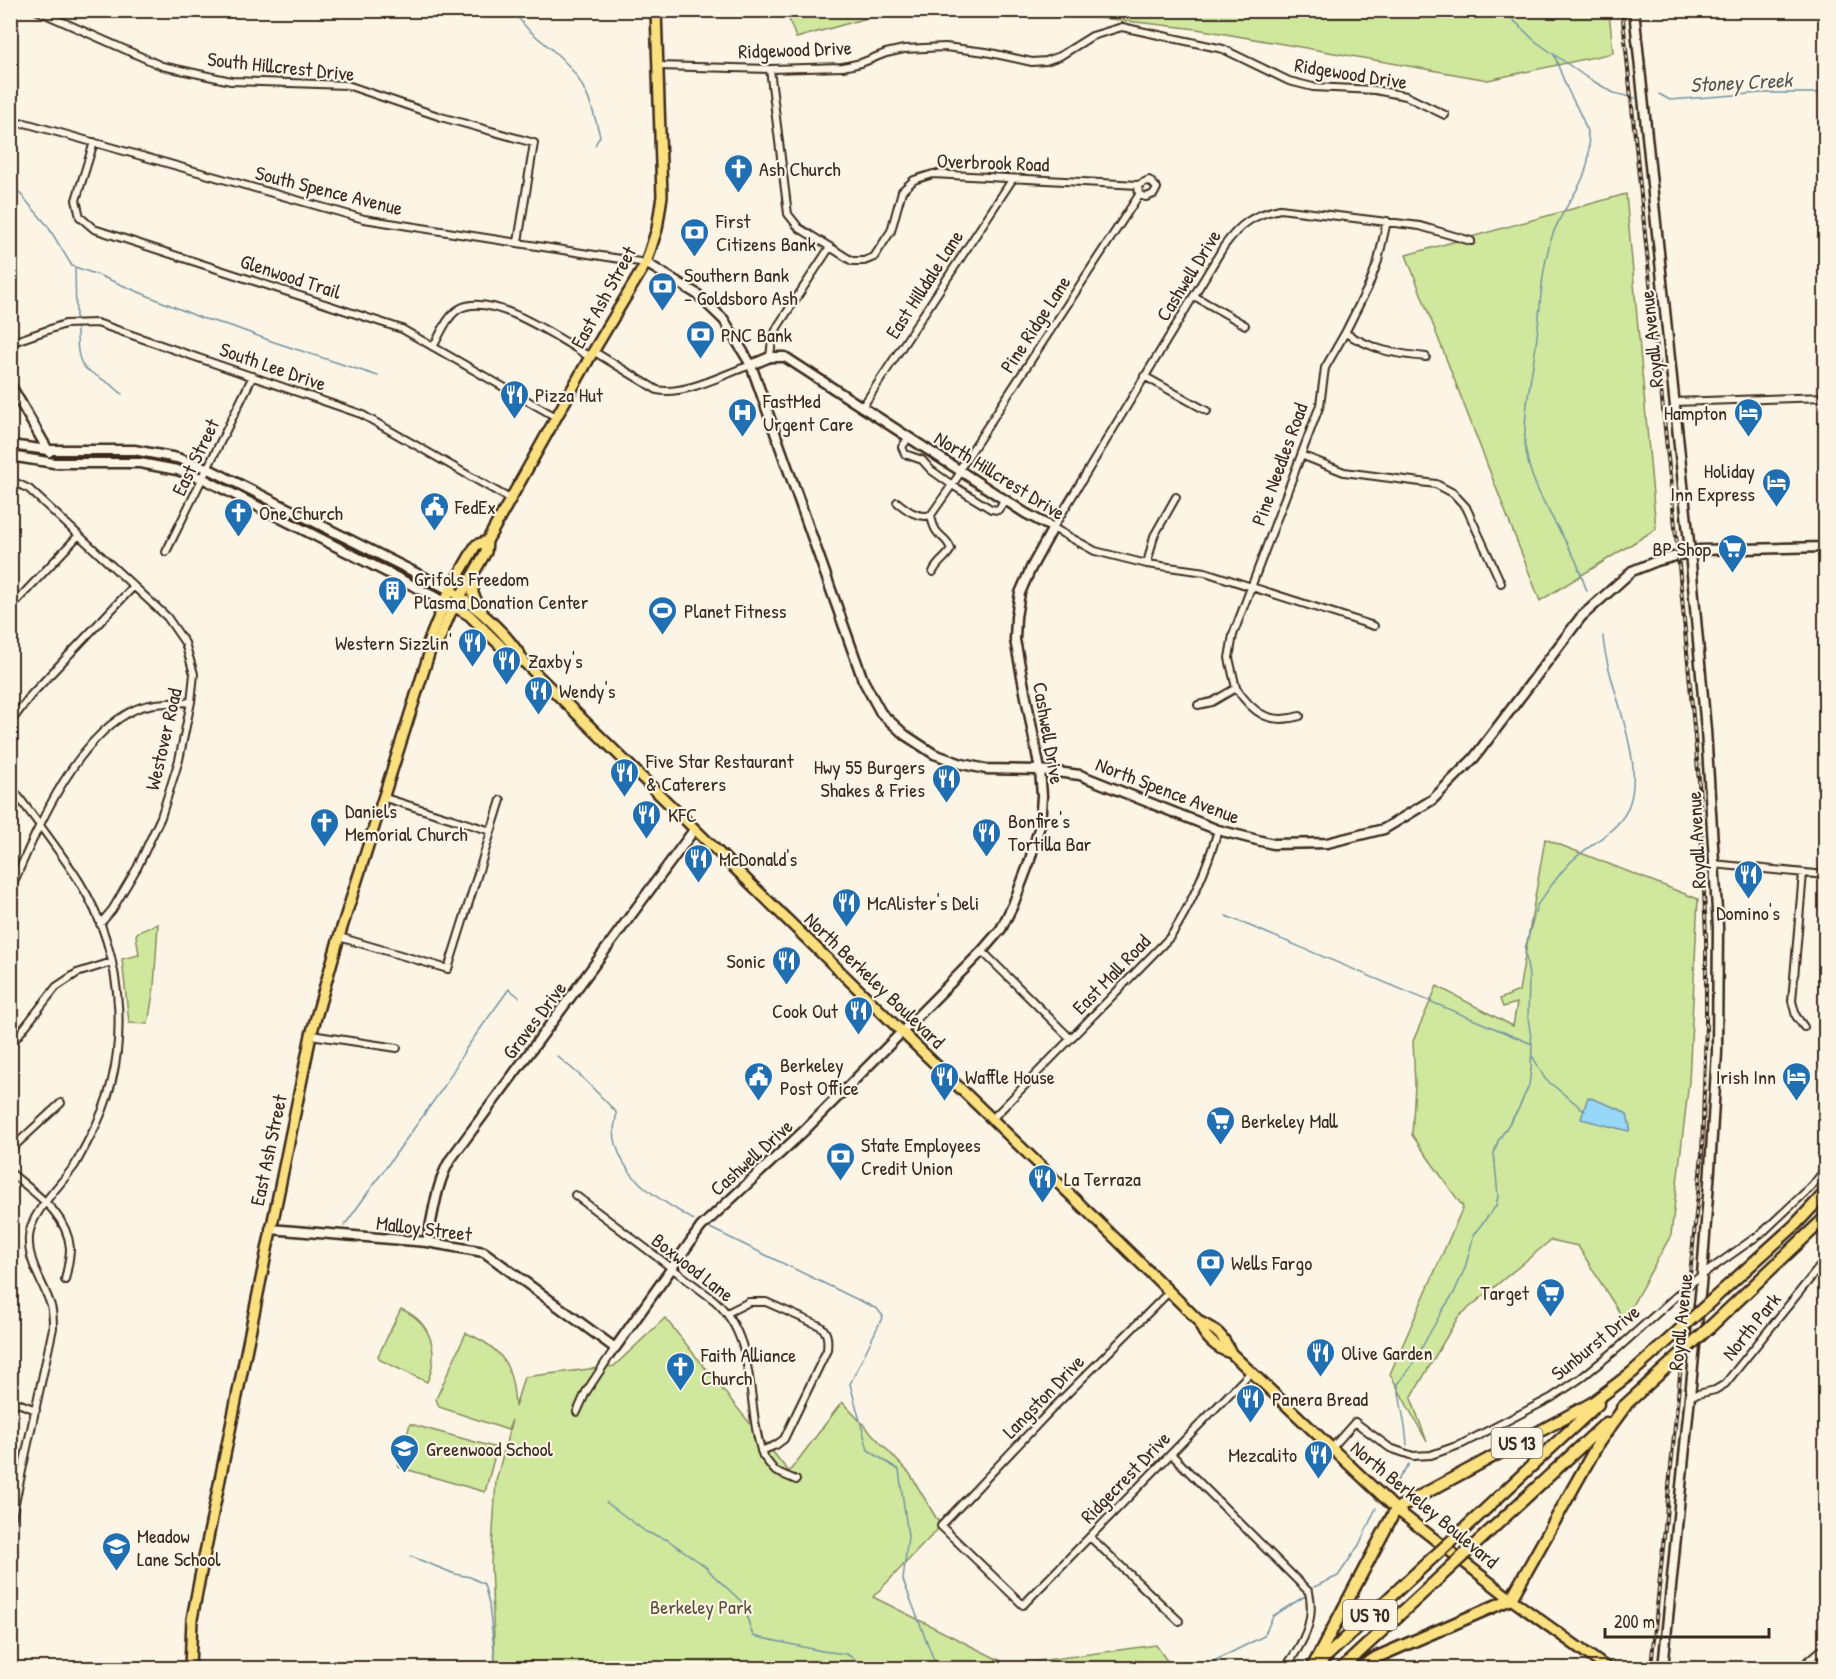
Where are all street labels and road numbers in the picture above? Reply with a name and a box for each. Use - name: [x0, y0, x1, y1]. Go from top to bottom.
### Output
- street label: Ridgewood Drive: [738, 34, 852, 64]
- street label: South Hillcrest Drive: [206, 45, 356, 87]
- street label: Ridgewood Drive: [1293, 51, 1409, 95]
- street label: Overbrook Road: [936, 147, 1050, 177]
- street label: South Spence Avenue: [253, 159, 406, 221]
- street label: Cashwell Drive: [1149, 224, 1227, 326]
- street label: East Hilldale Lane: [879, 225, 969, 343]
- street label: East Ash Street: [564, 240, 643, 353]
- street label: Glenwood Trail: [237, 247, 345, 305]
- street label: Pine Ridge Lane: [994, 270, 1077, 378]
- street label: Royall Avenue: [1632, 289, 1670, 389]
- street label: South Lee Drive: [216, 335, 330, 397]
- street label: Pine Needles Road: [1244, 399, 1314, 529]
- street label: East Street: [165, 413, 226, 500]
- street label: North Hillcrest Drive: [930, 424, 1070, 526]
- street label: Cashwell Drive: [1027, 680, 1071, 786]
- street label: Westover Road: [138, 685, 188, 793]
- street label: North Spence Avenue: [1092, 750, 1244, 830]
- street label: Royall Avenue: [1680, 791, 1712, 889]
- street label: North Berkeley Boulevard: [799, 906, 951, 1054]
- street label: East Mall Road: [1066, 928, 1156, 1020]
- street label: Graves Drive: [496, 975, 572, 1064]
- street label: East Ash Street: [243, 1091, 293, 1208]
- street label: Cashwell Drive: [704, 1112, 798, 1201]
- street label: Malloy Street: [375, 1209, 474, 1247]
- street label: Boxwood Lane: [646, 1226, 740, 1308]
- street label: Royall Avenue: [1661, 1272, 1699, 1372]
- street label: North Park: [1715, 1287, 1787, 1365]
- street label: Sunburst Drive: [1545, 1298, 1645, 1386]
- street label: Langston Drive: [996, 1348, 1090, 1444]
- street label: Ridgecrest Drive: [1074, 1425, 1176, 1529]
- road number: US 13: [1492, 1428, 1543, 1458]
- street label: North Berkeley Boulevard: [1345, 1434, 1505, 1574]
- road number: US 70: [1343, 1600, 1397, 1630]

